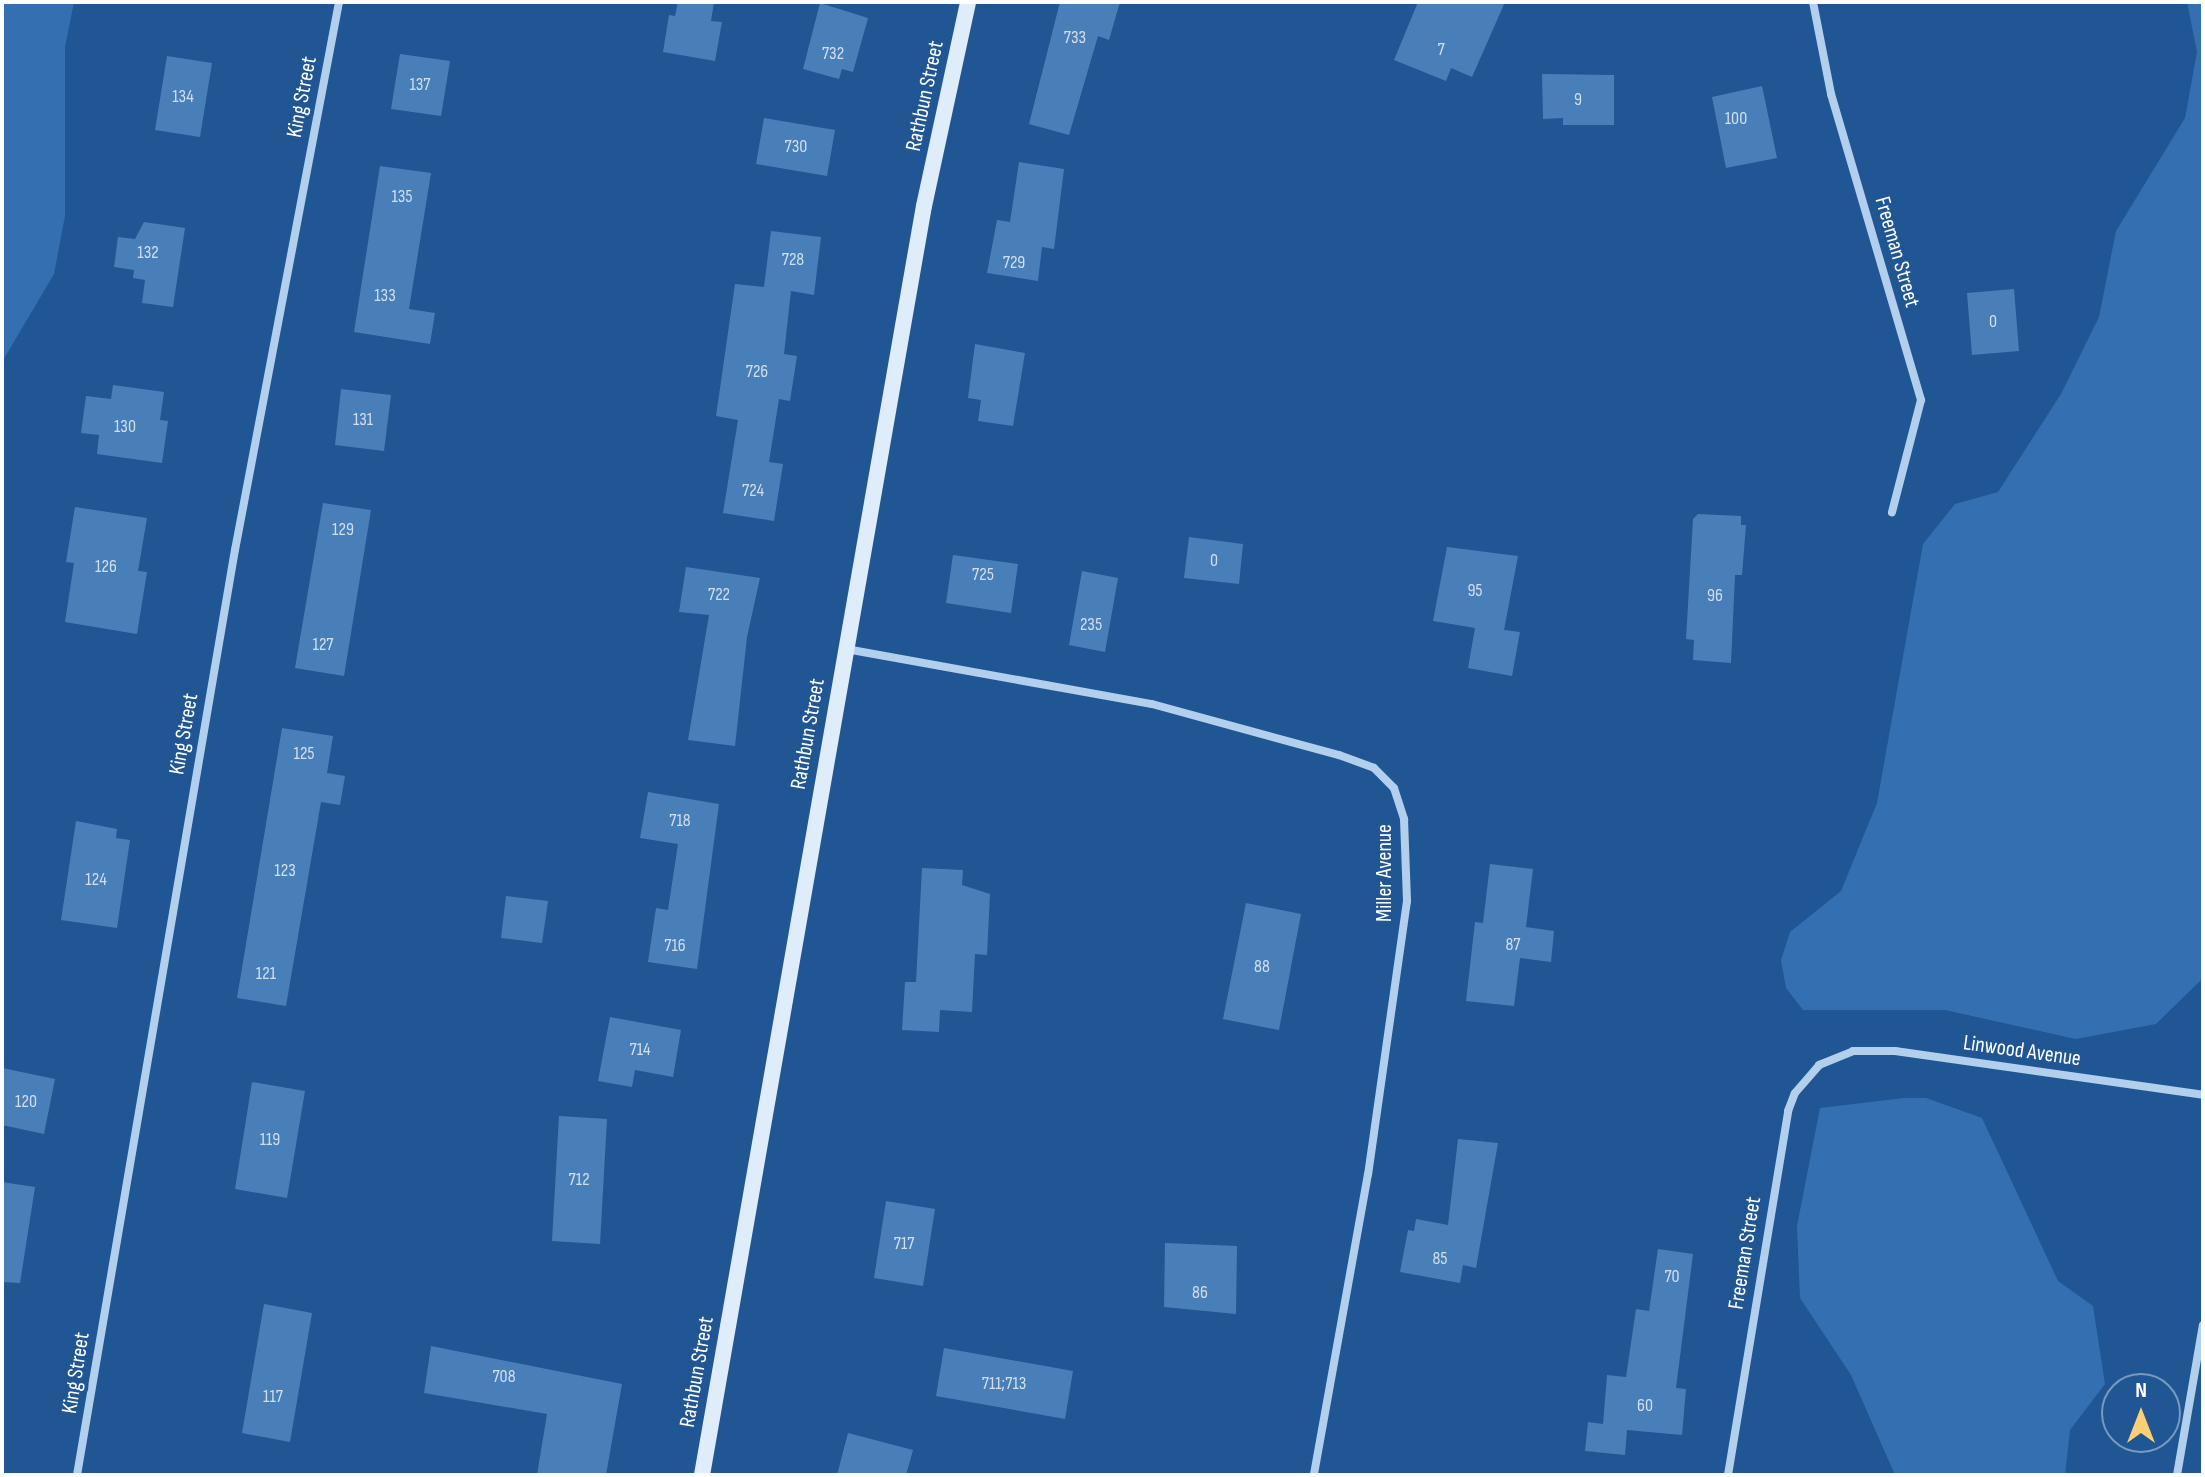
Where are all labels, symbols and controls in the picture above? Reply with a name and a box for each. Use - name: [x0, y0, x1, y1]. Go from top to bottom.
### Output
- house number: 733: [1064, 27, 1086, 49]
- street label: Rathbun Street: [900, 38, 950, 154]
- house number: 7: [1437, 39, 1445, 61]
- house number: 732: [822, 43, 844, 65]
- street label: King Street: [281, 54, 323, 140]
- house number: 137: [409, 74, 431, 96]
- house number: 134: [172, 86, 194, 108]
- house number: 9: [1574, 89, 1582, 111]
- house number: 100: [1725, 108, 1747, 130]
- house number: 730: [785, 136, 807, 158]
- house number: 135: [391, 186, 413, 208]
- street label: Freeman Street: [1869, 194, 1925, 310]
- house number: 132: [137, 242, 159, 264]
- house number: 728: [782, 249, 804, 271]
- house number: 729: [1003, 252, 1025, 274]
- house number: 133: [374, 285, 396, 307]
- house number: 0: [1989, 311, 1997, 333]
- house number: 726: [746, 361, 768, 383]
- house number: 131: [353, 409, 373, 431]
- house number: 130: [114, 416, 136, 438]
- house number: 724: [742, 480, 764, 502]
- house number: 129: [332, 519, 354, 541]
- house number: 0: [1210, 550, 1218, 572]
- house number: 126: [95, 556, 117, 578]
- house number: 725: [972, 564, 994, 586]
- house number: 95: [1467, 580, 1483, 602]
- house number: 722: [708, 584, 730, 606]
- house number: 96: [1707, 585, 1723, 607]
- house number: 235: [1080, 614, 1102, 636]
- house number: 127: [312, 634, 334, 656]
- street label: Rathbun Street: [785, 676, 831, 792]
- street label: King Street: [164, 691, 204, 777]
- house number: 125: [293, 743, 315, 765]
- house number: 718: [669, 810, 691, 832]
- street label: Miller Avenue: [1372, 824, 1398, 922]
- house number: 123: [274, 860, 296, 882]
- house number: 124: [85, 869, 107, 891]
- house number: 87: [1505, 934, 1521, 956]
- house number: 716: [664, 935, 686, 957]
- house number: 88: [1254, 956, 1270, 978]
- house number: 121: [256, 963, 276, 985]
- street label: Linwood Avenue: [1961, 1030, 2083, 1072]
- house number: 714: [629, 1039, 651, 1061]
- house number: 120: [15, 1091, 37, 1113]
- house number: 119: [260, 1129, 280, 1151]
- house number: 712: [568, 1169, 590, 1191]
- street label: Freeman Street: [1723, 1195, 1767, 1311]
- house number: 717: [894, 1233, 914, 1255]
- house number: 85: [1432, 1248, 1448, 1270]
- house number: 70: [1664, 1266, 1680, 1288]
- house number: 86: [1192, 1282, 1208, 1304]
- street label: Rathbun Street: [674, 1314, 720, 1430]
- street label: King Street: [57, 1330, 95, 1416]
- house number: 708: [492, 1366, 516, 1388]
- house number: 711;713: [982, 1373, 1026, 1395]
- north arrow: [2101, 1373, 2181, 1453]
- text: N: [2135, 1377, 2147, 1404]
- house number: 117: [263, 1386, 283, 1408]
- house number: 60: [1637, 1395, 1653, 1417]

